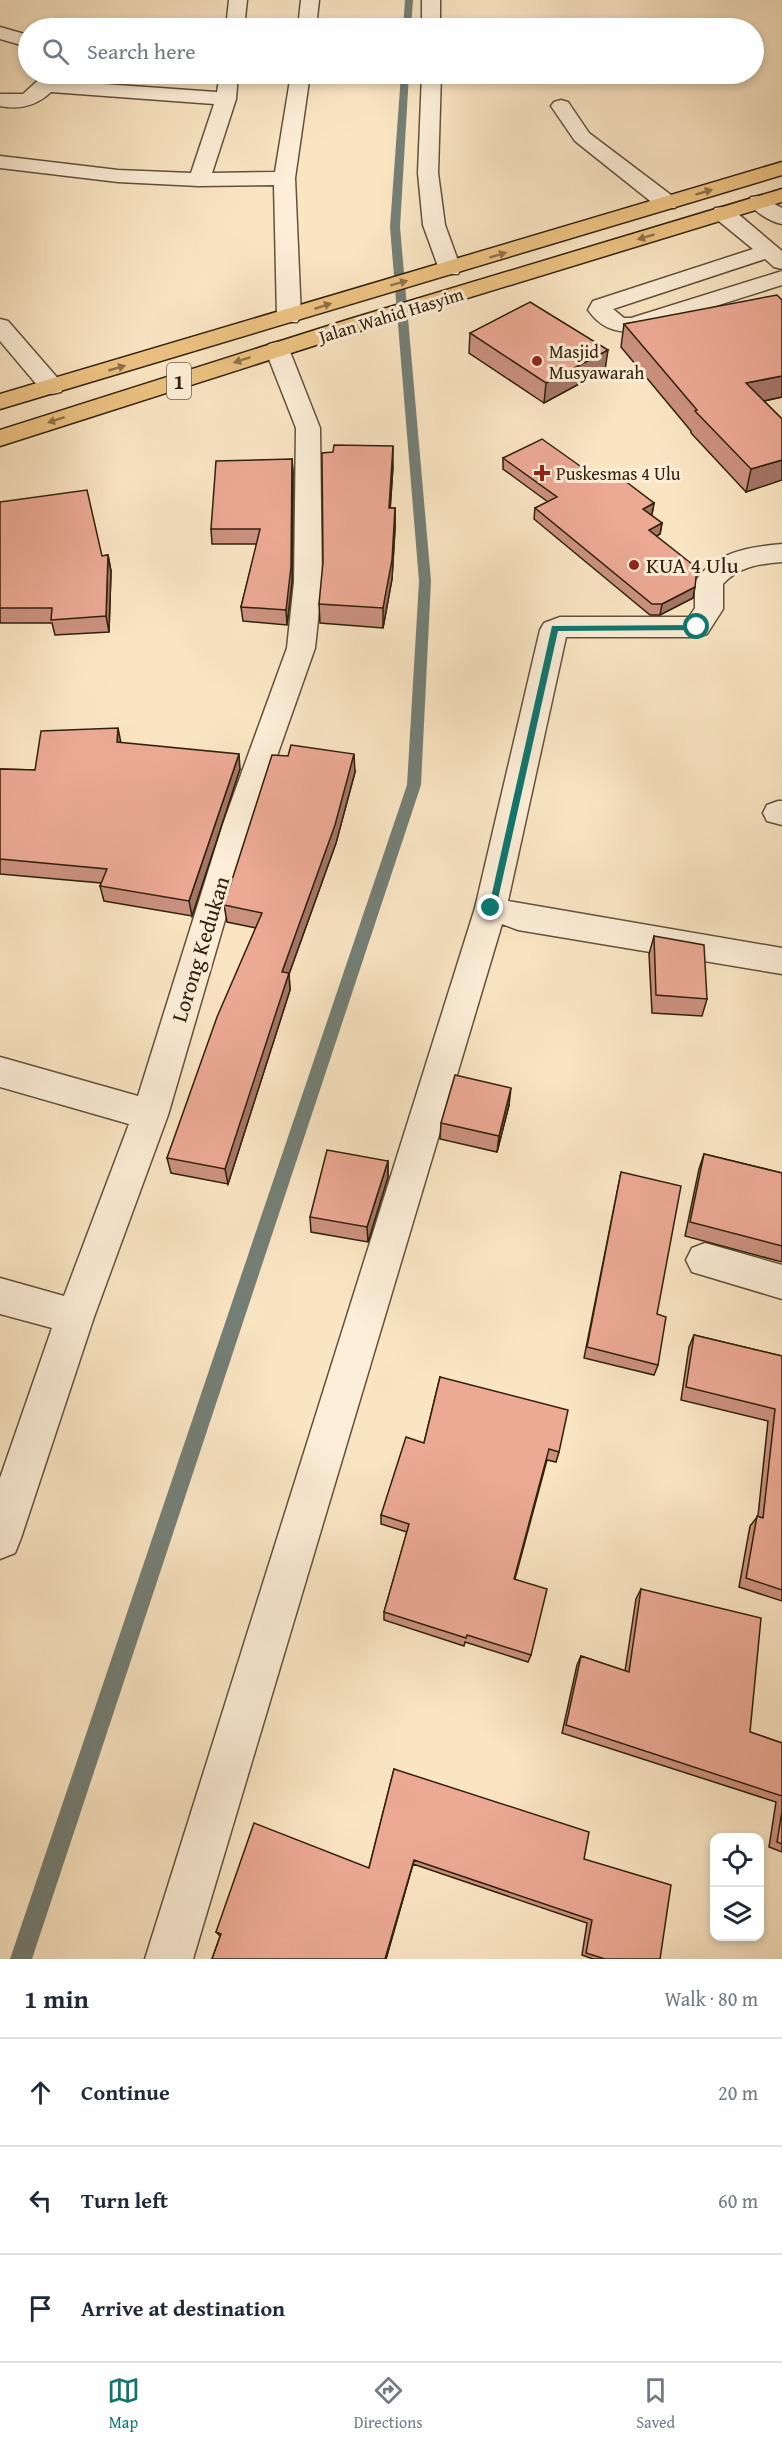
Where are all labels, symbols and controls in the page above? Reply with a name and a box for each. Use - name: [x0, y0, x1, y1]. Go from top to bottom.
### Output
- search box: [18, 18, 764, 84]
- icon: search: [39, 35, 72, 68]
- text: Search here: [87, 35, 196, 67]
- one-way arrow: [695, 187, 713, 196]
- one-way arrow: [637, 233, 655, 242]
- one-way arrow: [489, 250, 507, 259]
- one-way arrow: [390, 278, 408, 287]
- street label: Jalan Wahid Hasyim: [313, 280, 467, 350]
- one-way arrow: [314, 300, 332, 310]
- place label: Masjid Musyawarah: [549, 338, 644, 386]
- marker: Masjid Musyawarah: [530, 354, 544, 368]
- one-way arrow: [233, 356, 251, 366]
- one-way arrow: [108, 363, 126, 372]
- road number: 1: [167, 363, 191, 399]
- one-way arrow: [47, 416, 65, 425]
- place label: Puskesmas 4 Ulu: [556, 460, 681, 487]
- marker: Puskesmas 4 Ulu: [533, 464, 551, 482]
- place label: KUA 4 Ulu: [646, 549, 739, 581]
- marker: KUA 4 Ulu: [627, 558, 641, 572]
- route start: [683, 613, 709, 639]
- street label: Lorong Kedukan: [163, 872, 238, 1026]
- route end: [477, 894, 503, 920]
- map controls: [710, 1833, 764, 1941]
- button: locate: [710, 1833, 764, 1887]
- button: layers: [710, 1887, 764, 1941]
- text: 1 min: [24, 1979, 89, 2018]
- text: Walk · 80 m: [664, 1984, 758, 2013]
- icon: ahead: [24, 2076, 57, 2109]
- text: Continue: [81, 2076, 170, 2108]
- text: 20 m: [718, 2078, 758, 2107]
- icon: left: [24, 2184, 57, 2217]
- text: Turn left: [81, 2184, 168, 2216]
- text: 60 m: [718, 2186, 758, 2215]
- icon: arrive: [24, 2292, 57, 2325]
- text: Arrive at destination: [81, 2292, 285, 2324]
- tab: Map: [107, 2374, 140, 2434]
- tab: Directions: [354, 2374, 423, 2434]
- tab: Saved: [636, 2374, 675, 2434]

